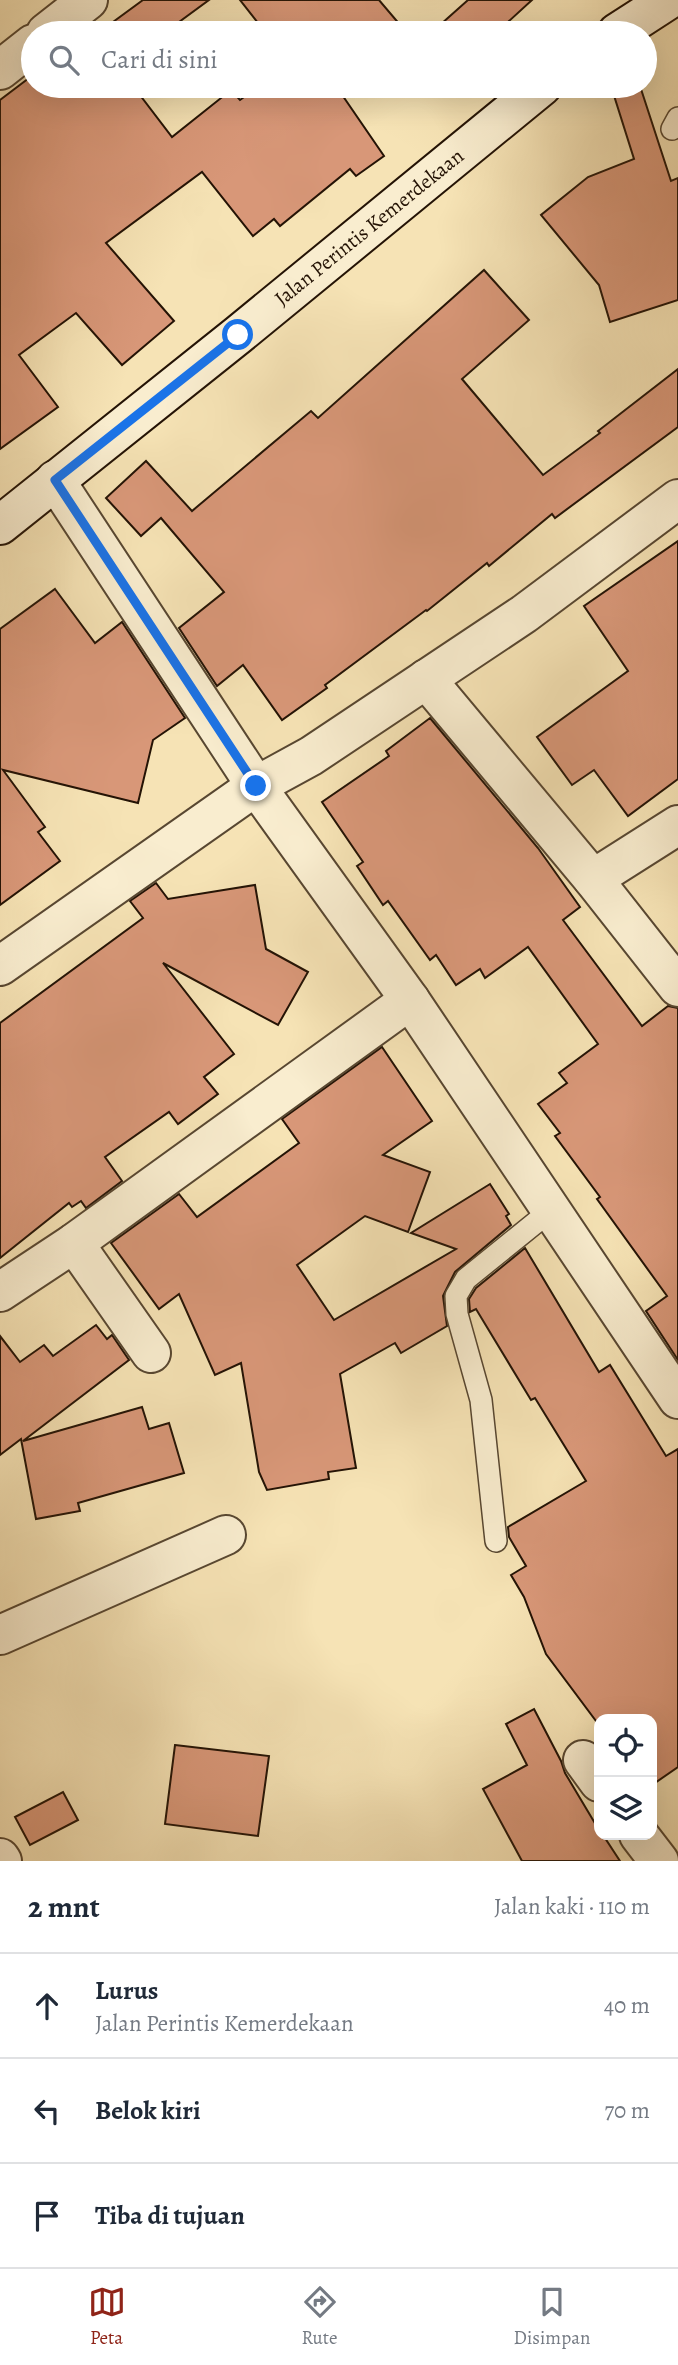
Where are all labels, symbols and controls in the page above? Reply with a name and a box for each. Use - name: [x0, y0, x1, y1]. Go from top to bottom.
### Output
- search box: [21, 21, 657, 98]
- icon: search: [45, 41, 83, 79]
- text: Cari di sini: [101, 42, 218, 77]
- street label: Jalan Perintis Kemerdekaan: [268, 142, 470, 312]
- route start: [222, 319, 253, 350]
- route end: [240, 770, 271, 801]
- map controls: [594, 1714, 657, 1840]
- button: locate: [594, 1714, 657, 1777]
- button: layers: [594, 1777, 657, 1840]
- text: 2 mnt: [28, 1887, 100, 1927]
- text: Jalan kaki · 110 m: [494, 1891, 650, 1922]
- text: Lurus: [95, 1973, 158, 2008]
- icon: ahead: [28, 1987, 66, 2025]
- text: 40 m: [604, 1990, 650, 2021]
- text: Jalan Perintis Kemerdekaan: [95, 2008, 354, 2039]
- icon: left: [28, 2092, 66, 2130]
- text: Belok kiri: [95, 2093, 201, 2128]
- text: 70 m: [604, 2095, 650, 2126]
- icon: arrive: [28, 2197, 66, 2235]
- text: Tiba di tujuan: [95, 2198, 245, 2233]
- tab: Peta: [88, 2283, 126, 2351]
- tab: Rute: [301, 2283, 339, 2351]
- tab: Disimpan: [514, 2283, 590, 2351]

